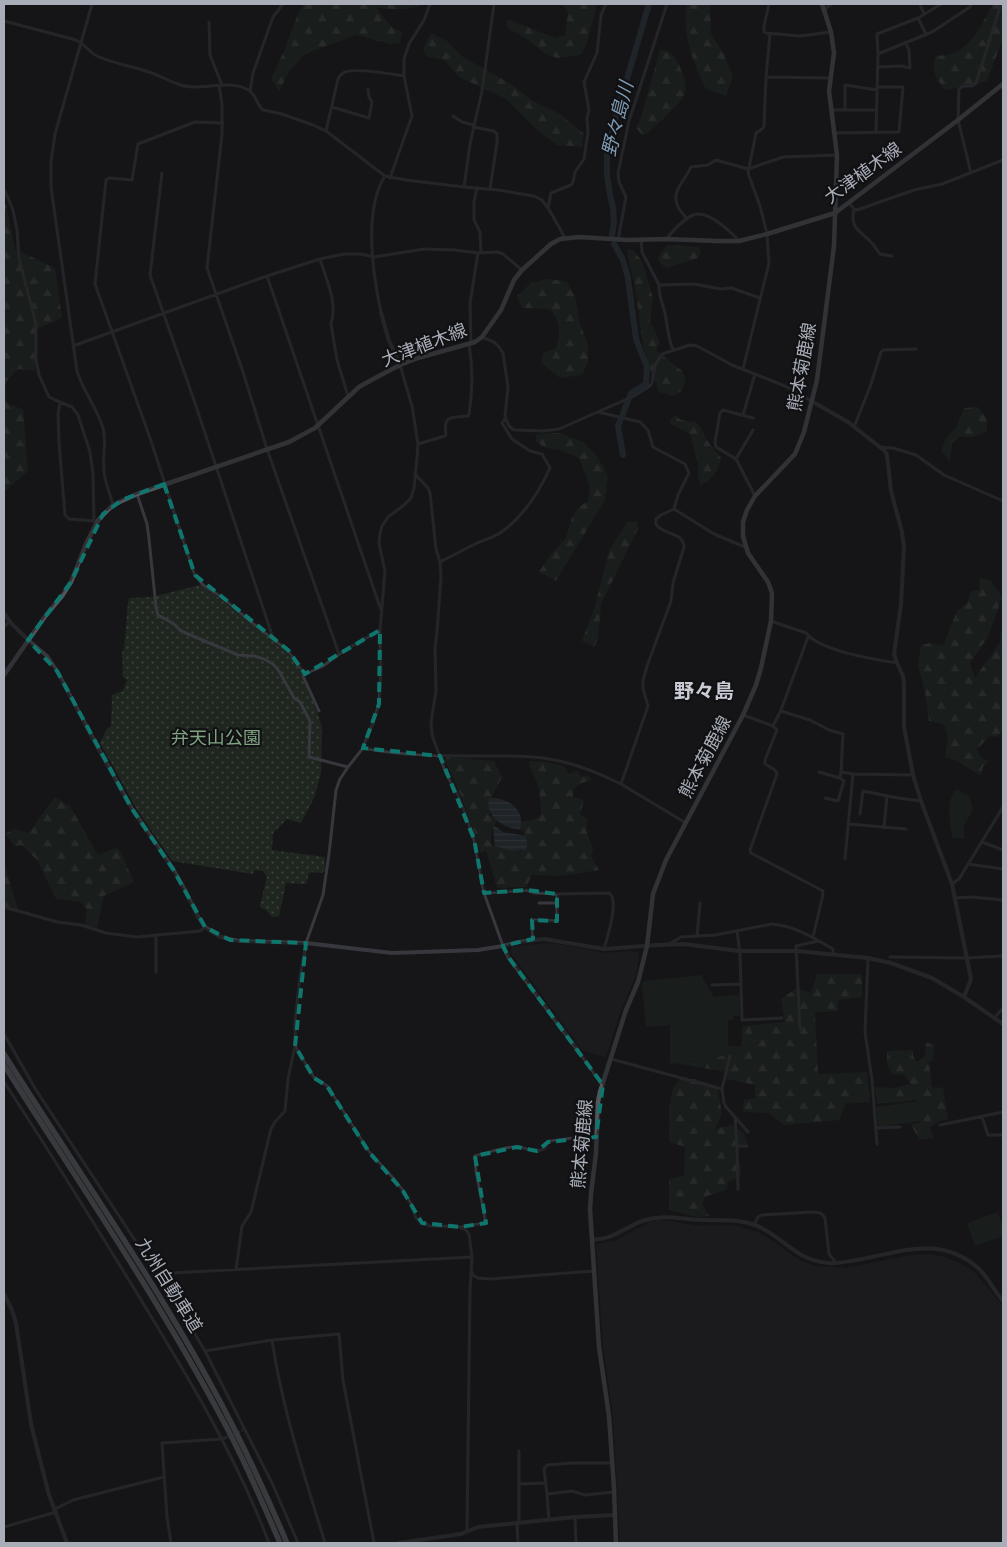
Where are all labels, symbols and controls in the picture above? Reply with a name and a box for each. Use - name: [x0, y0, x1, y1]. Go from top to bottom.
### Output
- water label: 野々島川: [596, 77, 640, 159]
- street label: 大津植木線: [820, 137, 906, 209]
- street label: 大津植木線: [378, 318, 470, 372]
- street label: 熊本菊鹿線: [782, 321, 822, 413]
- district label: 野々島: [674, 678, 734, 705]
- street label: 熊本菊鹿線: [673, 712, 737, 802]
- park label: 弁天山公園: [171, 726, 261, 750]
- street label: 熊本菊鹿線: [566, 1098, 598, 1190]
- street label: 九州自動車道: [130, 1233, 208, 1337]

